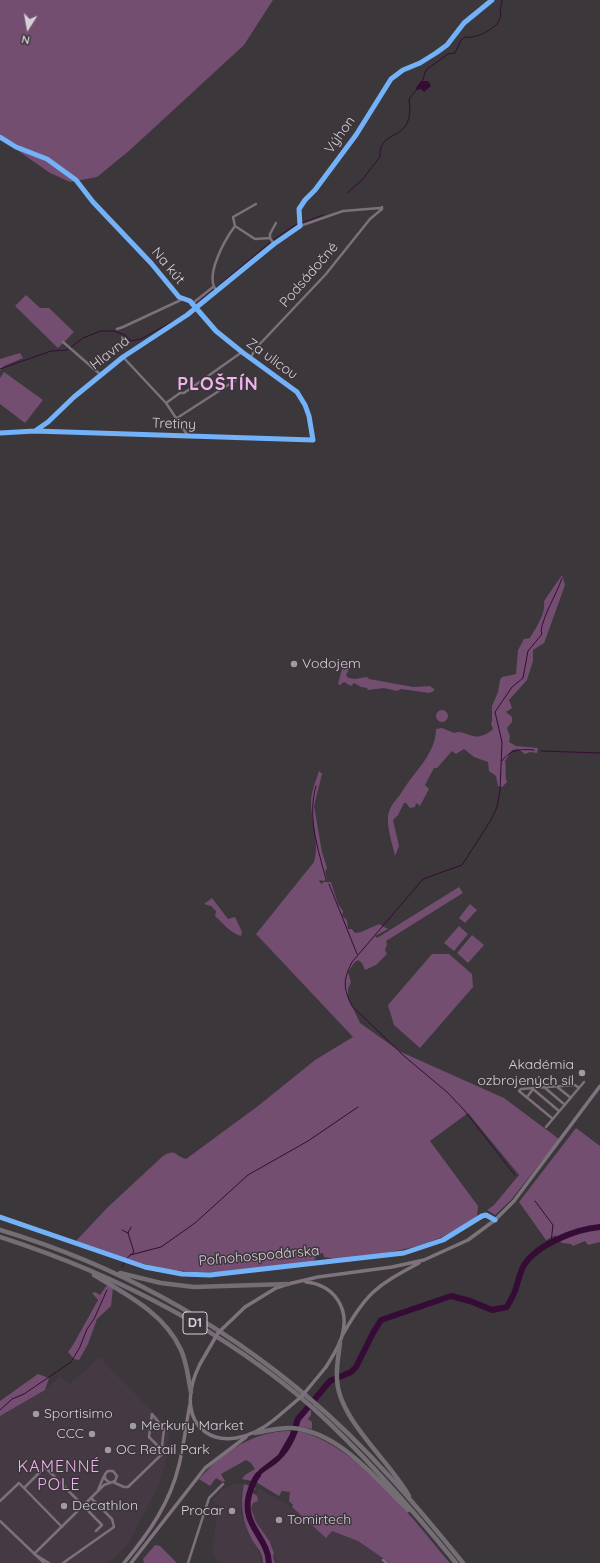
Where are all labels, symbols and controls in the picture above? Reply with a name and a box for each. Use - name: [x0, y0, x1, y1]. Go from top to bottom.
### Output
- north arrow: [8, 8, 48, 48]
- text: N: [20, 32, 31, 47]
- street label: Výhon: [321, 113, 359, 157]
- street label: Podsádočné: [276, 239, 342, 311]
- street label: Na kút: [148, 244, 188, 288]
- street label: Hlavná: [87, 332, 133, 374]
- street label: Za ulicou: [243, 335, 301, 383]
- district label: PLOŠTÍN: [177, 374, 259, 396]
- street label: Tretiny: [152, 415, 196, 433]
- place label: Vodojem: [302, 656, 361, 672]
- marker: Vodojem: [289, 659, 299, 669]
- place label: Akadémia ozbrojených síl: [478, 1057, 574, 1090]
- marker: Akadémia ozbrojených síl: [577, 1068, 587, 1078]
- street label: Poľnohospodárska: [198, 1242, 320, 1270]
- road number: D1: [183, 1312, 207, 1334]
- place label: Sportisimo: [44, 1406, 113, 1422]
- marker: Sportisimo: [31, 1409, 41, 1419]
- place label: Merkury Market: [141, 1418, 244, 1434]
- marker: Merkury Market: [128, 1421, 138, 1431]
- place label: CCC: [57, 1426, 84, 1442]
- marker: CCC: [87, 1429, 97, 1439]
- place label: OC Retail Park: [116, 1442, 210, 1458]
- marker: OC Retail Park: [103, 1445, 113, 1455]
- district label: KAMENNÉ POLE: [18, 1457, 100, 1495]
- place label: Decathlon: [72, 1498, 138, 1514]
- marker: Decathlon: [59, 1501, 69, 1511]
- place label: Procar: [181, 1503, 224, 1519]
- marker: Procar: [227, 1506, 237, 1516]
- place label: Tomirtech: [287, 1512, 351, 1528]
- marker: Tomirtech: [274, 1515, 284, 1525]

